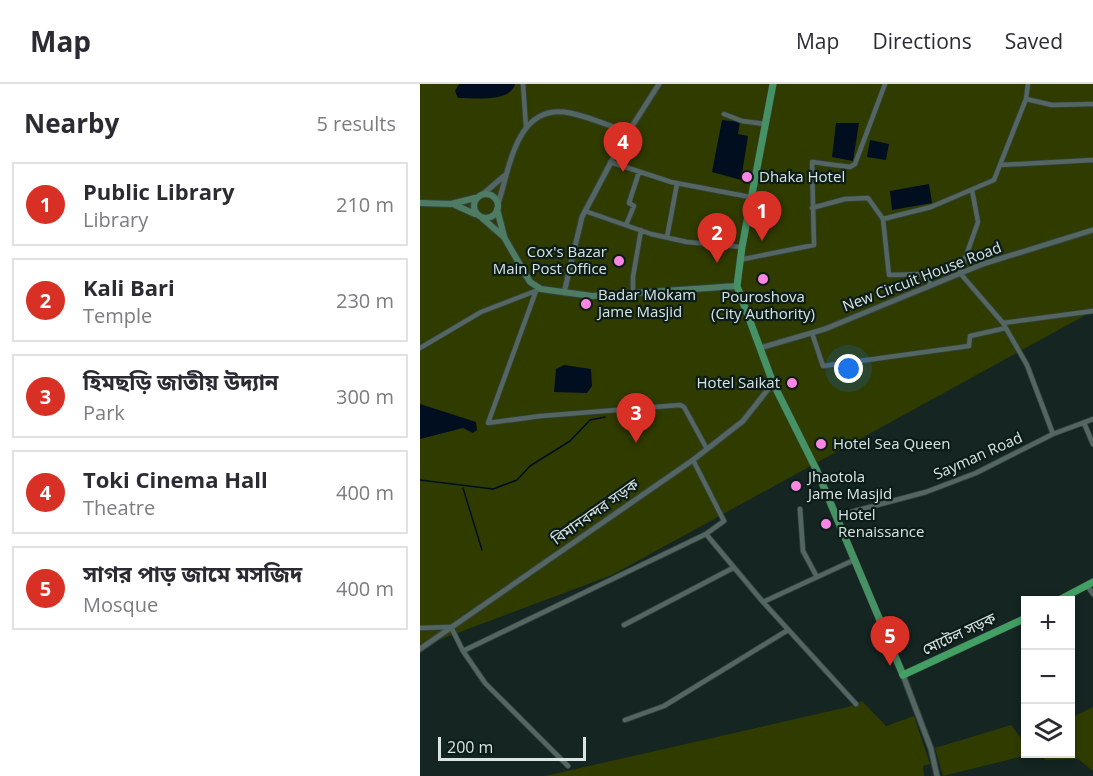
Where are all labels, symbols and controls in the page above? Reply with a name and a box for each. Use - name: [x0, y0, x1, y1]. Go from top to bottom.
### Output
- text: Map: [30, 22, 91, 60]
- text: Map: [796, 27, 839, 55]
- text: Directions: [872, 27, 972, 55]
- text: Saved: [1005, 27, 1063, 55]
- text: Nearby: [24, 105, 119, 141]
- text: 5 results: [316, 110, 396, 137]
- pin: 4: [604, 122, 642, 172]
- place label: Dhaka Hotel: [759, 166, 845, 186]
- marker: Dhaka Hotel: [740, 170, 754, 184]
- text: Public Library: [83, 176, 235, 206]
- text: 1: [40, 191, 51, 218]
- text: 210 m: [336, 191, 394, 218]
- pin: 1: [742, 192, 782, 241]
- text: Library: [83, 206, 148, 233]
- pin: 2: [698, 214, 736, 263]
- street label: New Circuit House Road: [839, 237, 1004, 316]
- place label: Cox's Bazar Main Post Office: [493, 241, 607, 278]
- marker: Cox's Bazar Main Post Office: [612, 254, 626, 268]
- text: Kali Bari: [83, 272, 175, 302]
- marker: Pouroshova (City Authority): [756, 272, 770, 286]
- place label: Badar Mokam Jame Masjid: [596, 284, 696, 321]
- place label: Pouroshova (City Authority): [711, 286, 815, 323]
- text: 2: [40, 287, 51, 314]
- text: 230 m: [336, 287, 394, 314]
- marker: Badar Mokam Jame Masjid: [579, 297, 593, 311]
- text: Temple: [83, 302, 152, 329]
- your location: [834, 354, 863, 383]
- text: হিমছড়ি জাতীয় উদ্যান: [83, 366, 279, 396]
- place label: Hotel Saikat: [697, 372, 780, 392]
- marker: Hotel Saikat: [785, 376, 799, 390]
- text: 3: [40, 383, 51, 410]
- text: 300 m: [336, 383, 394, 410]
- pin: 3: [616, 394, 656, 443]
- text: Park: [83, 399, 125, 426]
- street label: Sayman Road: [930, 427, 1025, 484]
- place label: Hotel Sea Queen: [833, 433, 950, 453]
- marker: Hotel Sea Queen: [814, 437, 828, 451]
- text: Toki Cinema Hall: [83, 464, 268, 494]
- place label: Jhaotola Jame Masjid: [806, 466, 892, 503]
- street label: বিমানবন্দর সড়ক: [546, 473, 643, 549]
- text: 4: [40, 479, 51, 506]
- text: 400 m: [336, 479, 394, 506]
- marker: Jhaotola Jame Masjid: [789, 479, 803, 493]
- text: Theatre: [83, 494, 155, 521]
- place label: Hotel Renaissance: [838, 504, 924, 541]
- marker: Hotel Renaissance: [819, 517, 833, 531]
- text: সাগর পাড় জামে মসজিদ: [83, 558, 302, 588]
- text: 5: [40, 575, 51, 602]
- text: 400 m: [336, 575, 394, 602]
- text: Mosque: [83, 591, 158, 618]
- map controls: [1021, 596, 1075, 758]
- button: +: [1021, 596, 1075, 650]
- street label: মোটেল সড়ক: [918, 607, 1000, 659]
- pin: 5: [870, 616, 910, 666]
- button: −: [1021, 650, 1075, 704]
- button: layers: [1021, 704, 1075, 758]
- scale bar: [438, 734, 586, 762]
- text: 200 m: [447, 736, 493, 758]

